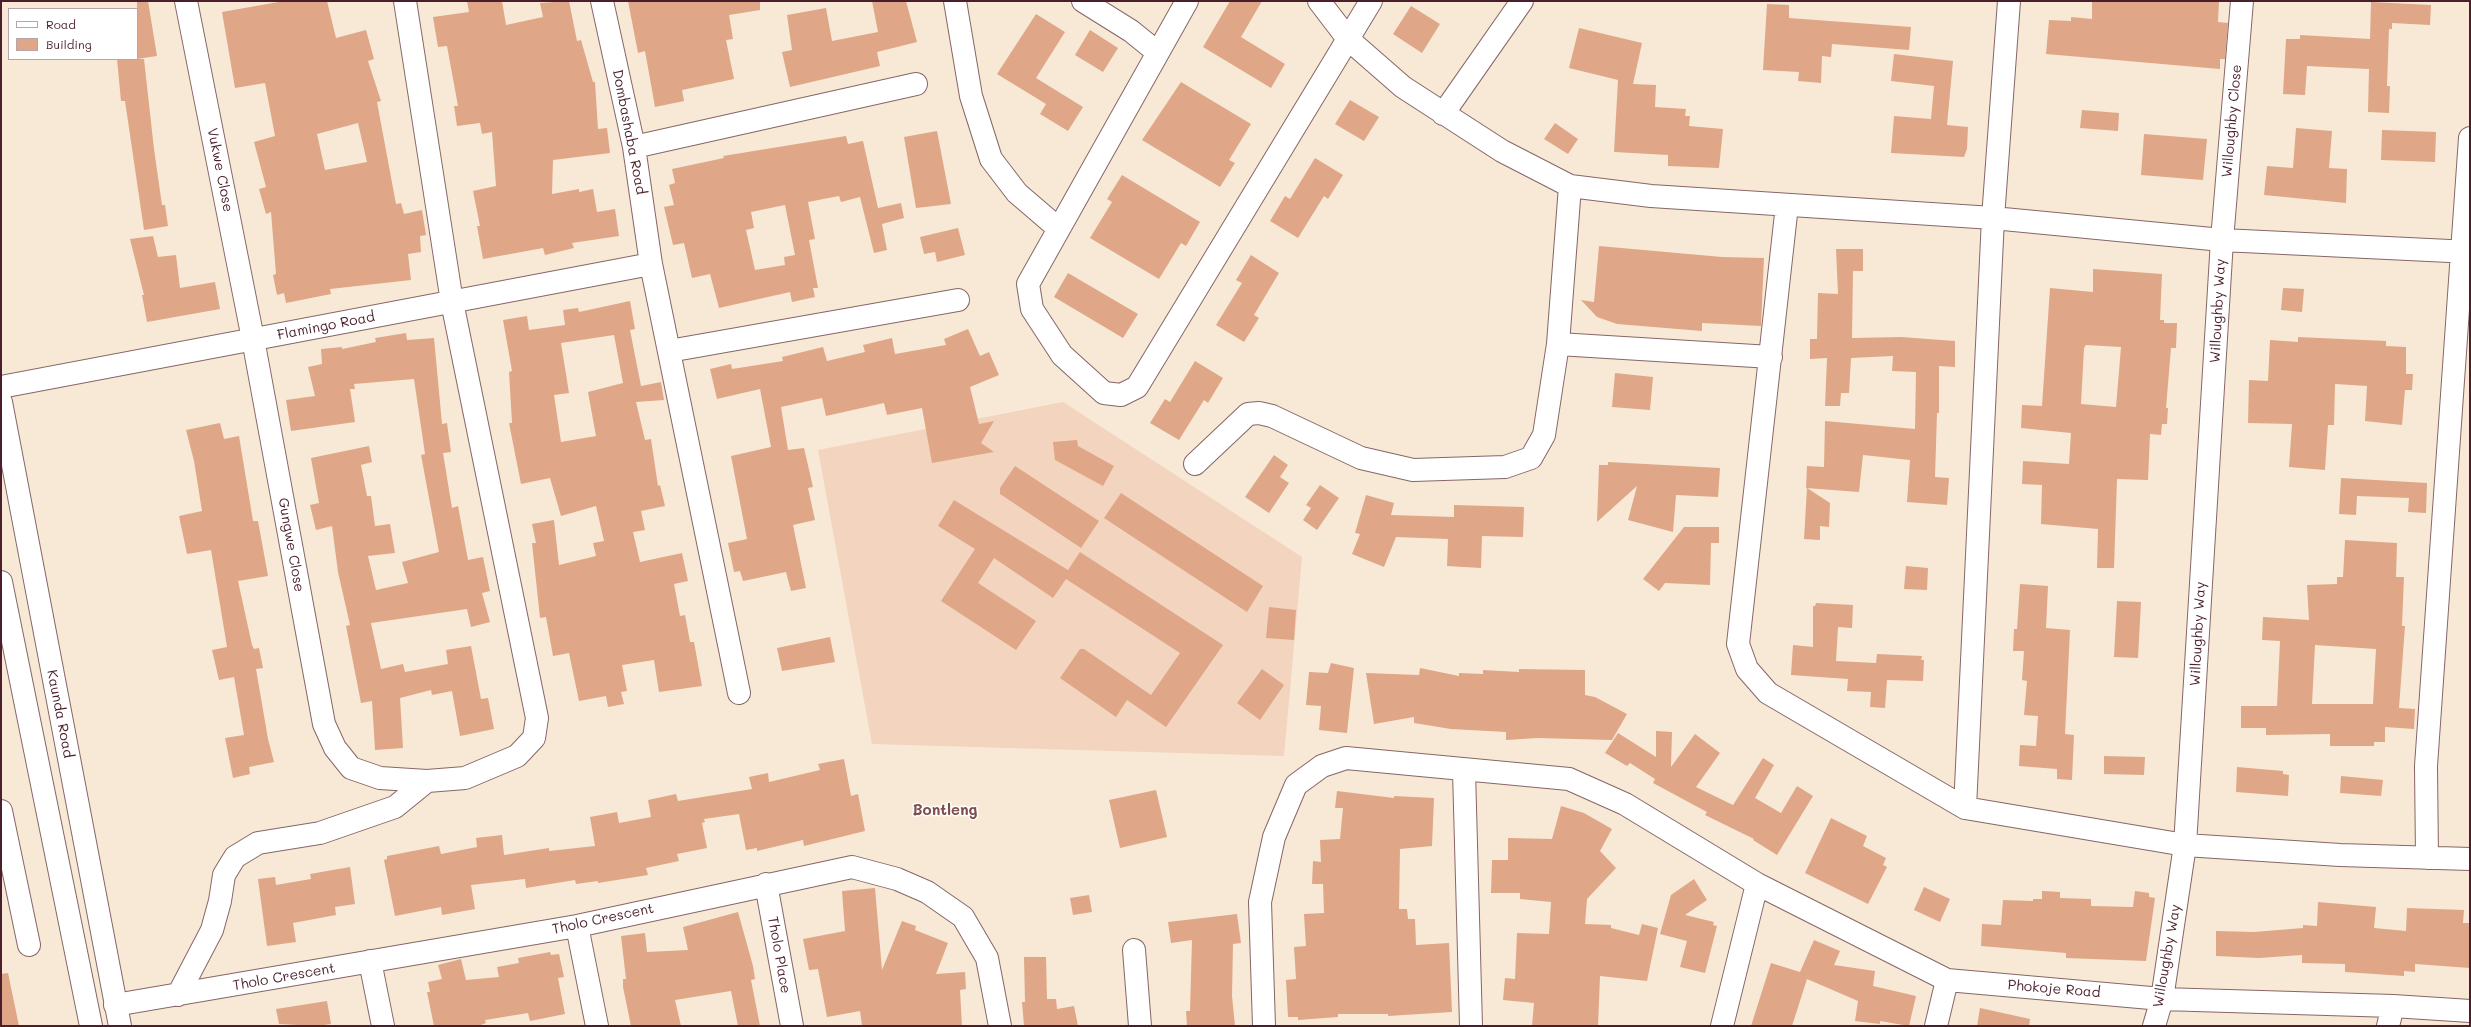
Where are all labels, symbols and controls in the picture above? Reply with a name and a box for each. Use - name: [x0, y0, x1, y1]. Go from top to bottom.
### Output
- legend: [8, 8, 138, 60]
- text: Road: [46, 16, 76, 32]
- text: Building: [46, 36, 92, 52]
- street label: Willoughby Close: [2219, 64, 2245, 178]
- street label: Dombashaba Road: [609, 68, 649, 196]
- street label: Vukwe Close: [204, 126, 236, 214]
- street label: Willoughby Way: [2207, 258, 2229, 364]
- street label: Flamingo Road: [276, 308, 376, 344]
- street label: Gungwe Close: [274, 497, 308, 593]
- street label: Willoughby Way: [2187, 581, 2209, 687]
- street label: Kaunda Road: [43, 668, 77, 760]
- district label: Bontleng: [912, 801, 978, 819]
- street label: Tholo Crescent: [551, 900, 655, 938]
- street label: Willoughby Way: [2150, 903, 2184, 1009]
- street label: Tholo Place: [764, 915, 794, 995]
- street label: Tholo Crescent: [232, 960, 336, 994]
- street label: Phokoje Road: [2007, 977, 2101, 1001]

